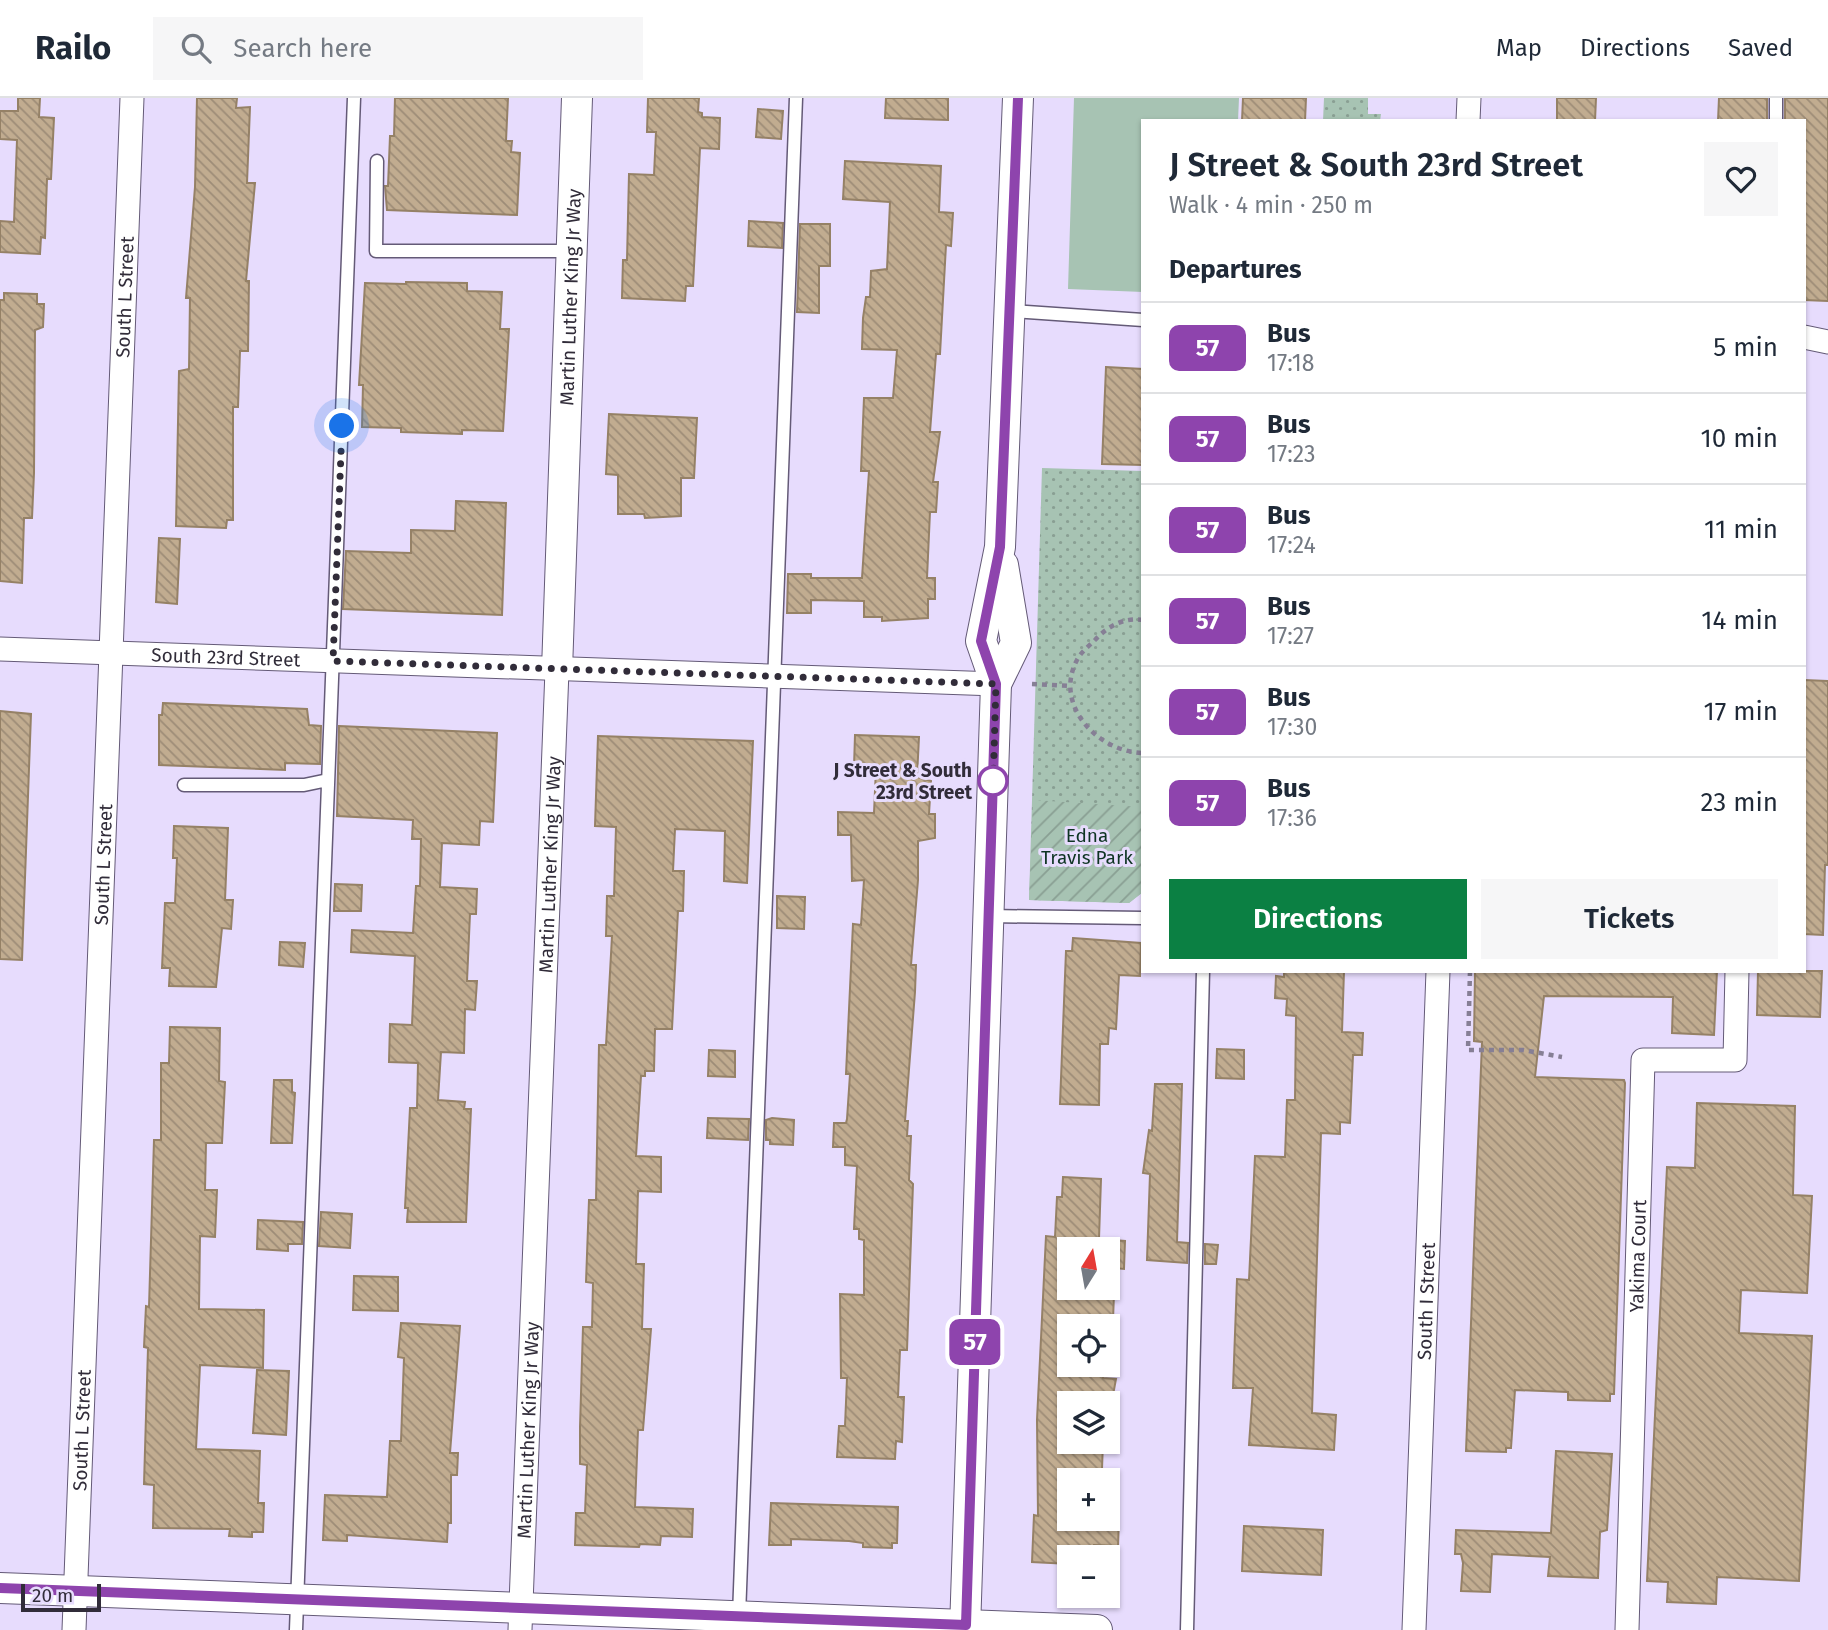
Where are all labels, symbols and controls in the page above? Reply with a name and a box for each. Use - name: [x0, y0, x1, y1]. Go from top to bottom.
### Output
- search box: [153, 17, 643, 80]
- text: Railo: [35, 28, 111, 68]
- icon: search: [177, 29, 215, 67]
- text: Search here: [233, 33, 372, 64]
- text: Map: [1496, 34, 1542, 62]
- text: Directions: [1580, 34, 1690, 62]
- text: Saved: [1728, 34, 1793, 62]
- button: heart: [1704, 142, 1778, 216]
- text: J Street & South 23rd Street: [1169, 145, 1583, 185]
- street label: Martin Luther King Jr Way: [555, 188, 585, 406]
- text: Walk · 4 min · 250 m: [1169, 191, 1373, 219]
- street label: South L Street: [111, 236, 138, 358]
- text: Departures: [1169, 254, 1302, 285]
- text: Bus: [1267, 318, 1310, 349]
- text: 5 min: [1713, 332, 1778, 363]
- text: 57: [1196, 334, 1219, 362]
- text: 17:18: [1267, 349, 1314, 377]
- your location: [324, 408, 359, 443]
- text: Bus: [1267, 409, 1310, 440]
- text: 10 min: [1700, 423, 1778, 454]
- text: 57: [1196, 425, 1219, 453]
- text: 17:23: [1267, 440, 1315, 468]
- text: Bus: [1267, 500, 1310, 531]
- text: 11 min: [1704, 514, 1778, 545]
- text: 57: [1196, 516, 1219, 544]
- text: 17:24: [1267, 531, 1316, 559]
- text: Bus: [1267, 591, 1310, 622]
- text: 14 min: [1701, 605, 1778, 636]
- text: 57: [1196, 607, 1219, 635]
- text: 17:27: [1267, 622, 1314, 650]
- street label: South 23rd Street: [151, 643, 301, 671]
- text: Bus: [1267, 682, 1310, 713]
- text: 17 min: [1703, 696, 1778, 727]
- text: 57: [1196, 698, 1219, 726]
- text: 17:30: [1267, 713, 1317, 741]
- street label: Martin Luther King Jr Way: [534, 755, 565, 974]
- place label: J Street & South 23rd Street: [832, 759, 973, 804]
- marker: J Street & South 23rd Street: [978, 766, 1008, 796]
- text: Bus: [1267, 773, 1310, 804]
- text: 23 min: [1701, 787, 1778, 818]
- text: 57: [1196, 789, 1219, 817]
- street label: South L Street: [89, 803, 117, 926]
- text: 17:36: [1267, 804, 1317, 832]
- park label: Edna Travis Park: [1041, 824, 1133, 869]
- button: Directions: [1169, 879, 1467, 959]
- button: Tickets: [1481, 879, 1778, 959]
- street label: Yakima Court: [1624, 1199, 1651, 1313]
- north arrow: [1057, 1237, 1120, 1300]
- map controls: [1057, 1237, 1120, 1608]
- street label: South I Street: [1412, 1242, 1440, 1360]
- button: locate: [1057, 1314, 1120, 1377]
- line badge: 57: [944, 1319, 1006, 1365]
- street label: Martin Luther King Jr Way: [512, 1321, 543, 1539]
- text: 57: [963, 1328, 987, 1356]
- street label: South L Street: [68, 1369, 95, 1491]
- button: layers: [1057, 1391, 1120, 1454]
- button: +: [1057, 1468, 1120, 1531]
- button: −: [1057, 1545, 1120, 1608]
- scale bar: [21, 1581, 102, 1613]
- text: 20 m: [32, 1584, 73, 1607]

